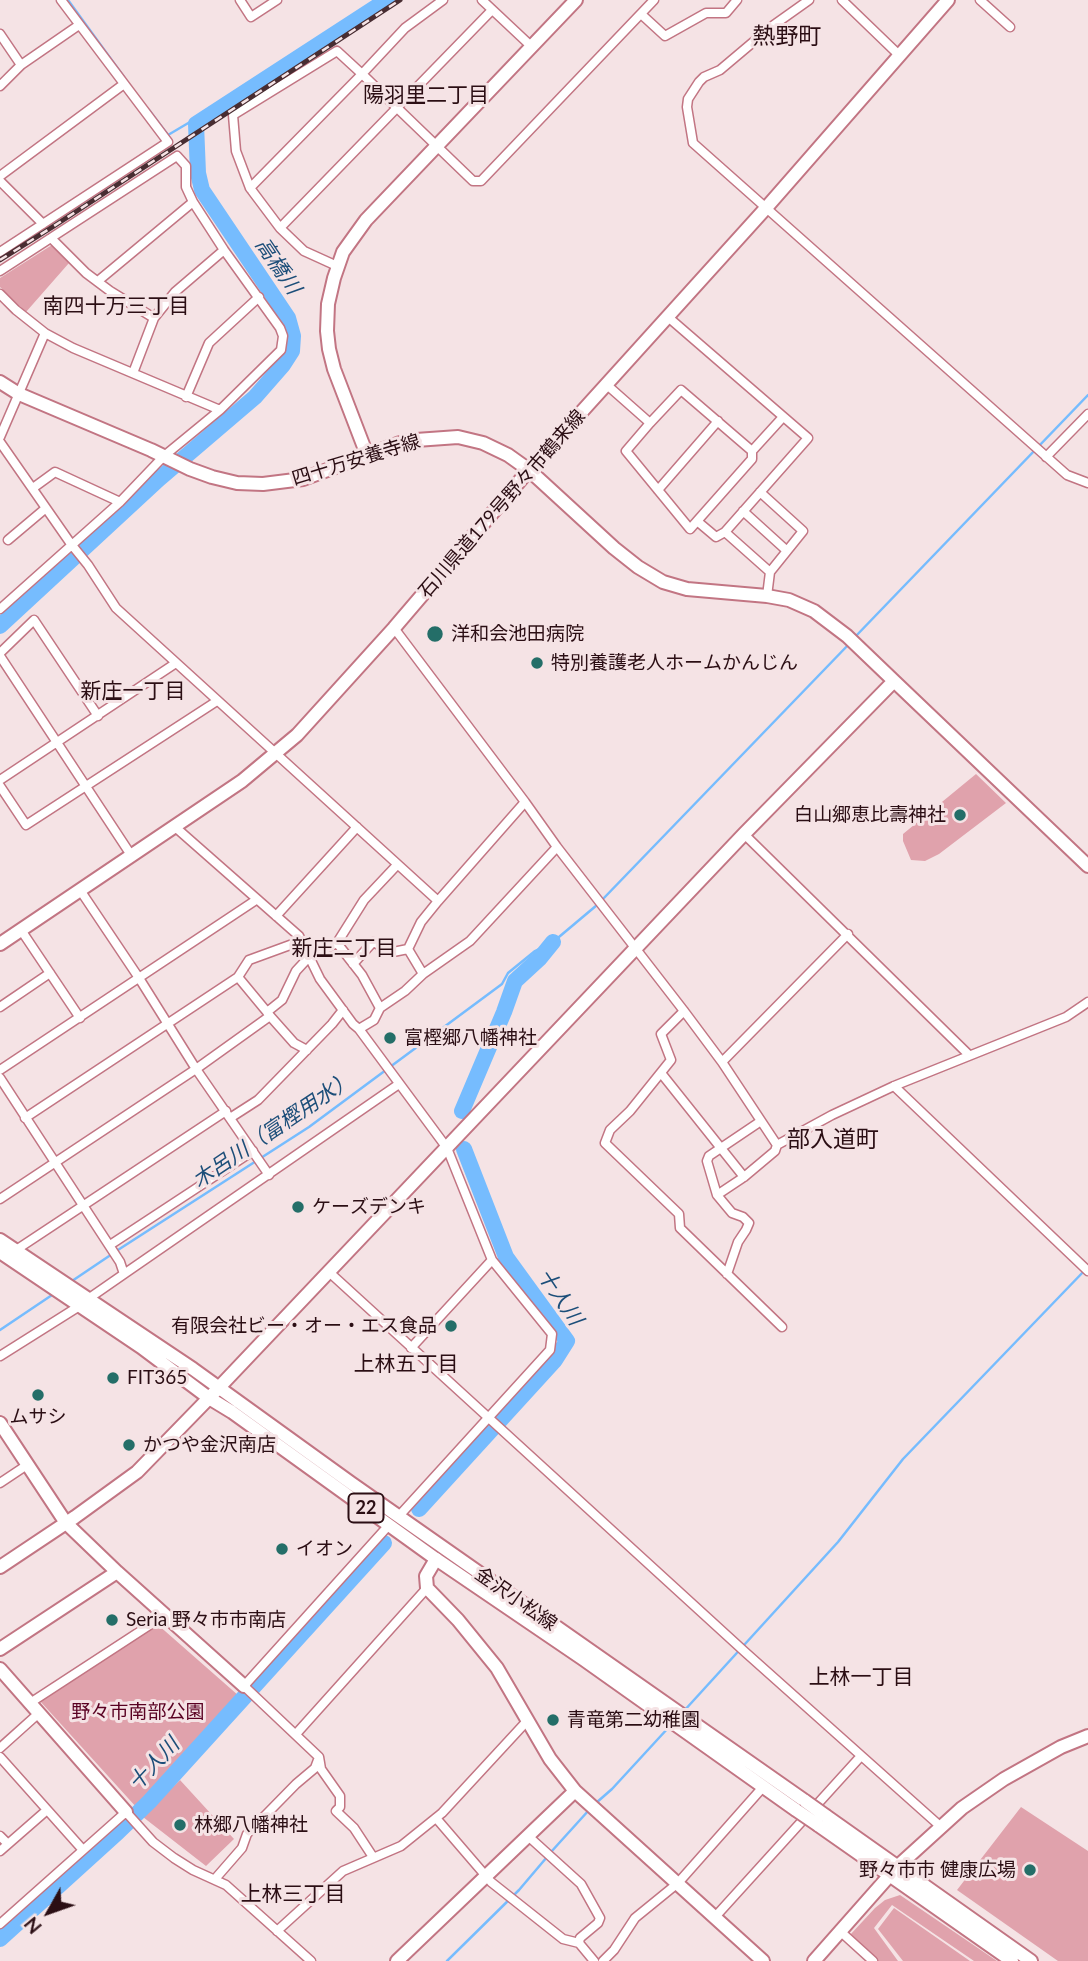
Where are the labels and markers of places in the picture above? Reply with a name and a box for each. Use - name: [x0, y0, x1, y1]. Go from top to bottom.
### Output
- place label: 洋和会池田病院: [451, 623, 584, 645]
- marker: 洋和会池田病院: [425, 624, 445, 644]
- place label: 特別養護老人ホームかんじん: [551, 652, 798, 674]
- marker: 特別養護老人ホームかんじん: [529, 655, 545, 671]
- place label: 白山郷恵比壽神社: [794, 804, 946, 826]
- marker: 白山郷恵比壽神社: [952, 807, 968, 823]
- place label: 富樫郷八幡神社: [404, 1027, 537, 1049]
- marker: 富樫郷八幡神社: [382, 1030, 398, 1046]
- place label: ケーズデンキ: [312, 1196, 426, 1218]
- marker: ケーズデンキ: [290, 1199, 306, 1215]
- place label: 有限会社ビー・オー・エス食品: [171, 1315, 437, 1337]
- marker: 有限会社ビー・オー・エス食品: [443, 1318, 459, 1334]
- place label: FIT365: [127, 1367, 187, 1389]
- marker: FIT365: [105, 1370, 121, 1386]
- marker: ムサシ: [30, 1387, 46, 1403]
- place label: ムサシ: [10, 1406, 66, 1428]
- place label: かつや金沢南店: [143, 1434, 276, 1456]
- marker: かつや金沢南店: [121, 1437, 137, 1453]
- place label: イオン: [296, 1538, 353, 1560]
- marker: イオン: [274, 1541, 290, 1557]
- place label: Seria 野々市市南店: [126, 1609, 286, 1631]
- marker: Seria 野々市市南店: [104, 1612, 120, 1628]
- place label: 青竜第二幼稚園: [567, 1709, 700, 1731]
- marker: 青竜第二幼稚園: [545, 1712, 561, 1728]
- place label: 林郷八幡神社: [194, 1814, 308, 1836]
- marker: 林郷八幡神社: [172, 1817, 188, 1833]
- place label: 野々市市 健康広場: [859, 1859, 1016, 1881]
- marker: 野々市市 健康広場: [1022, 1862, 1038, 1878]

